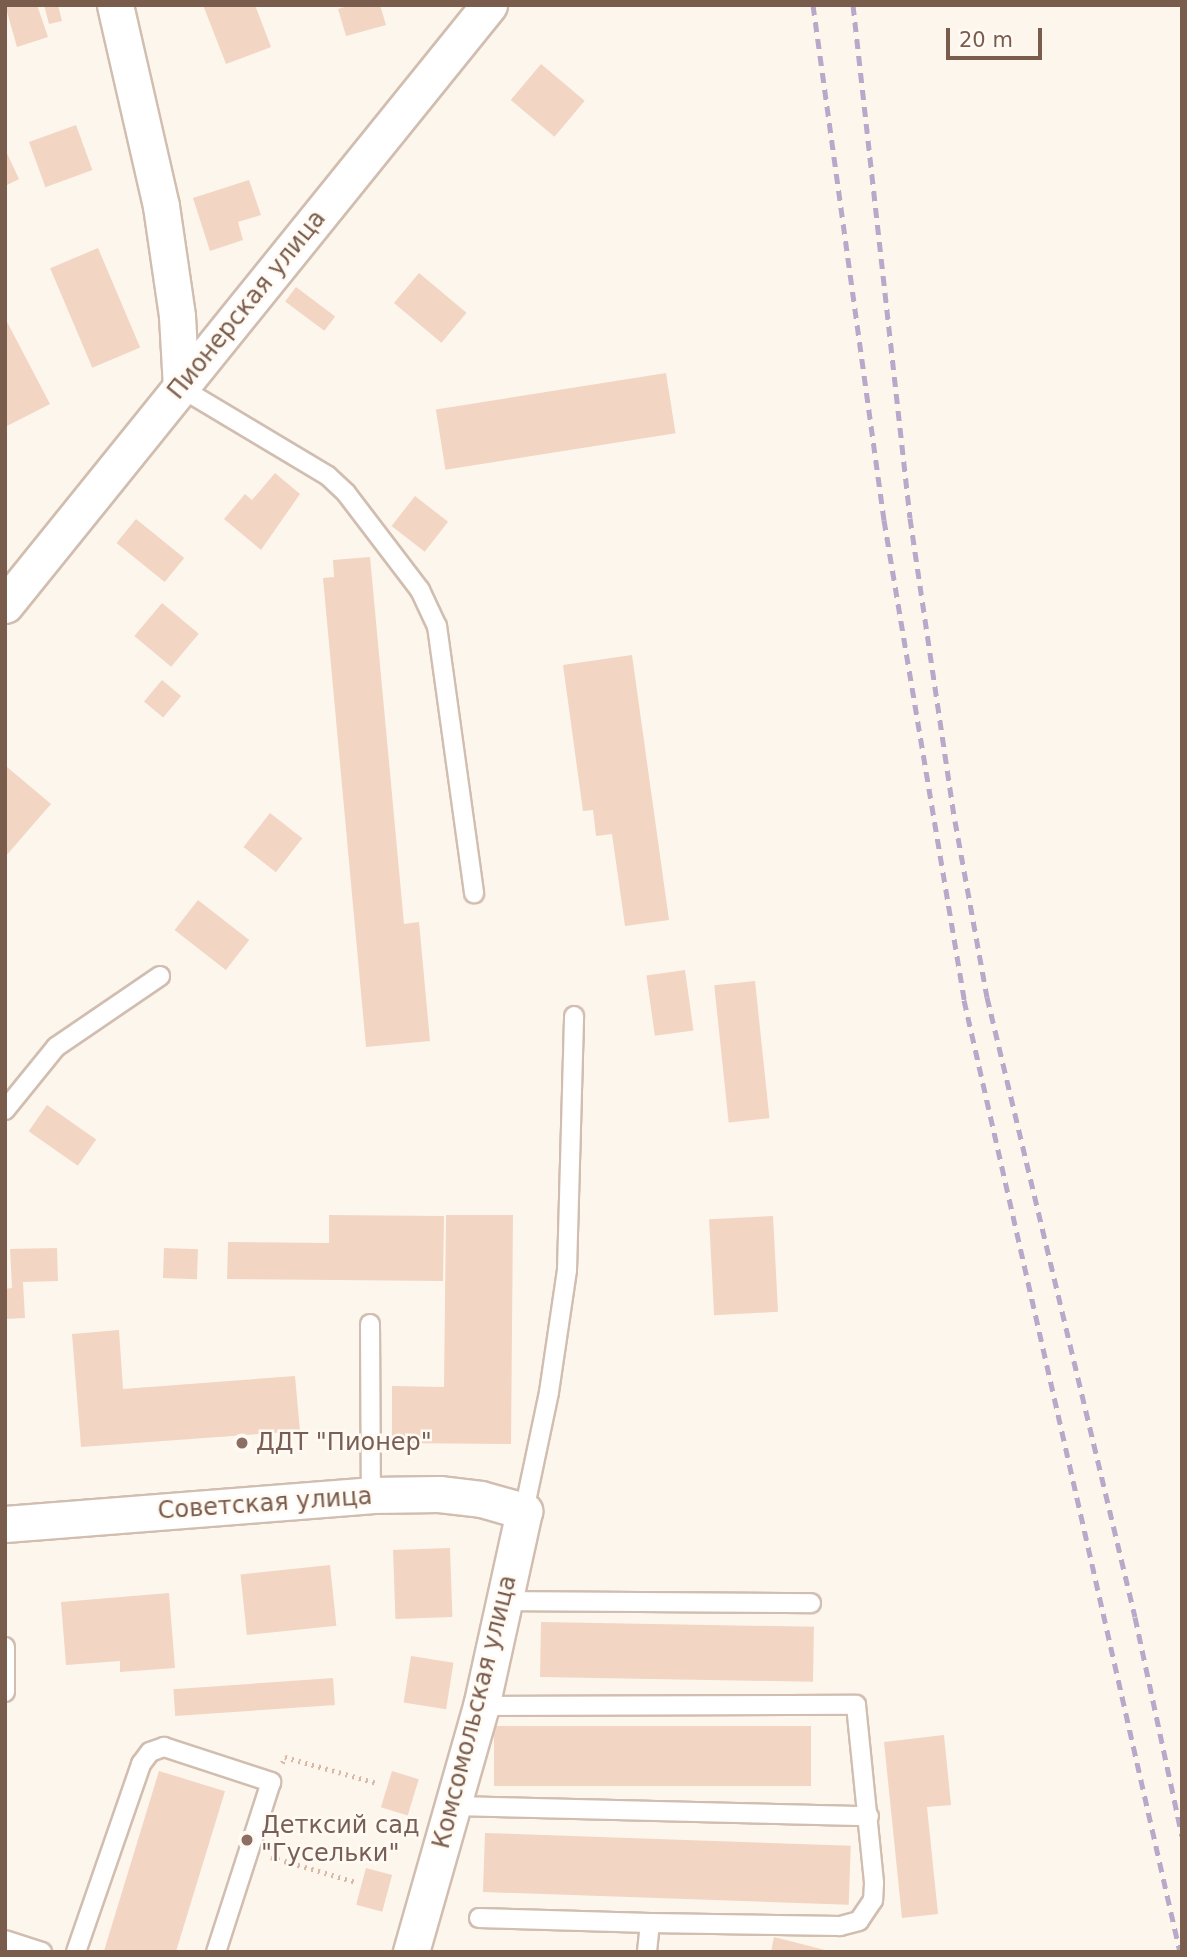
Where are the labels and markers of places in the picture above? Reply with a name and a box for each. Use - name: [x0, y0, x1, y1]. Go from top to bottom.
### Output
- place label: ДДТ "Пионер": [256, 1429, 432, 1457]
- marker: ДДТ "Пионер": [234, 1435, 250, 1451]
- place label: Детксий сад "Гусельки": [261, 1812, 420, 1868]
- marker: Детксий сад "Гусельки": [239, 1832, 255, 1848]

